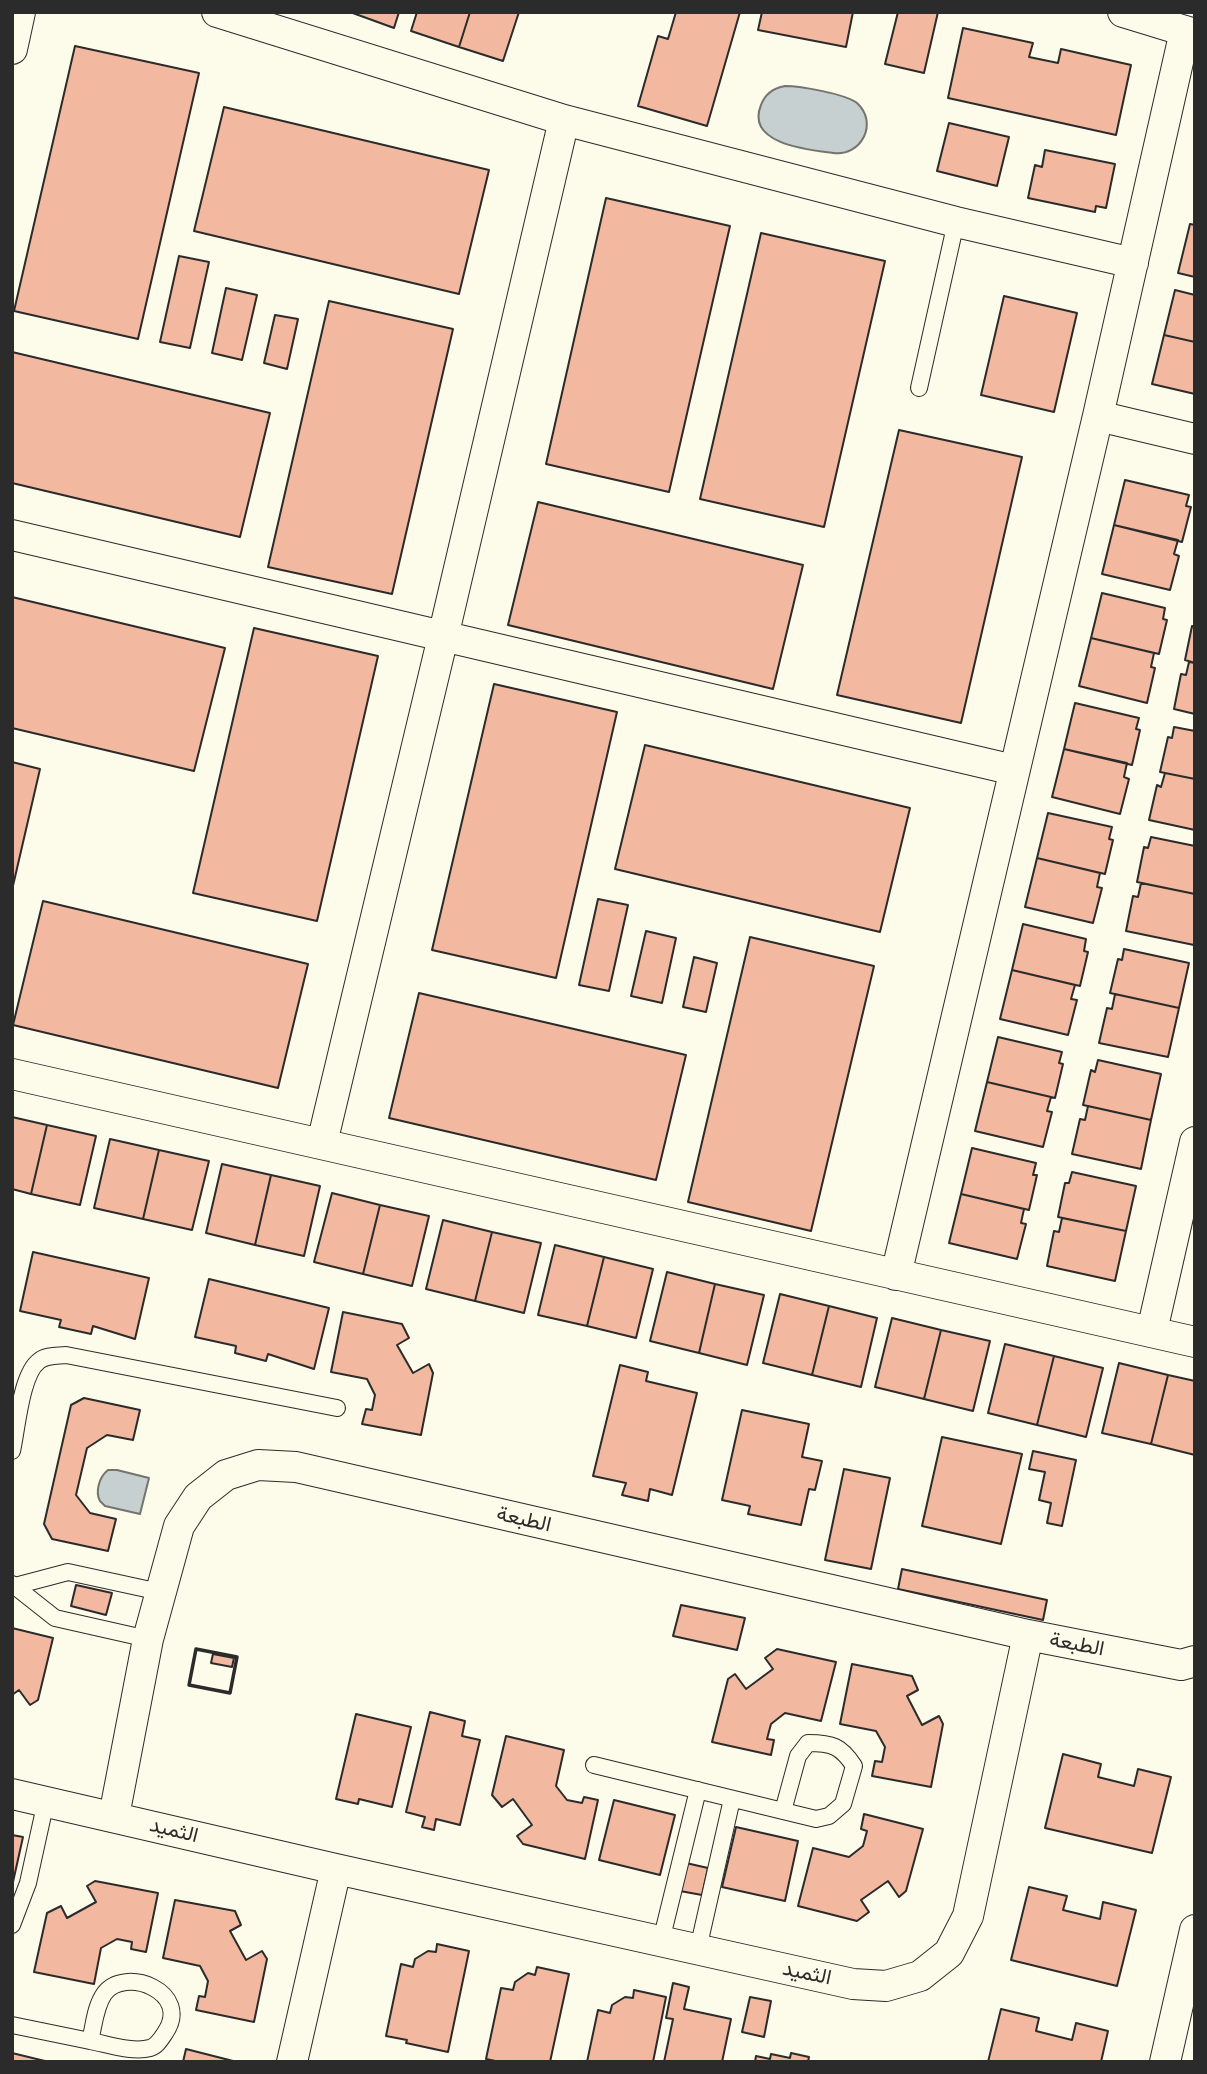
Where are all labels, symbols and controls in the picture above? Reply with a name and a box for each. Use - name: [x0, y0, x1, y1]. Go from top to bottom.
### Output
- street label: الطبعة: [494, 1501, 554, 1537]
- street label: الطبعة: [1047, 1626, 1107, 1662]
- street label: الثميد: [147, 1812, 201, 1848]
- street label: الثميد: [780, 1956, 834, 1990]

